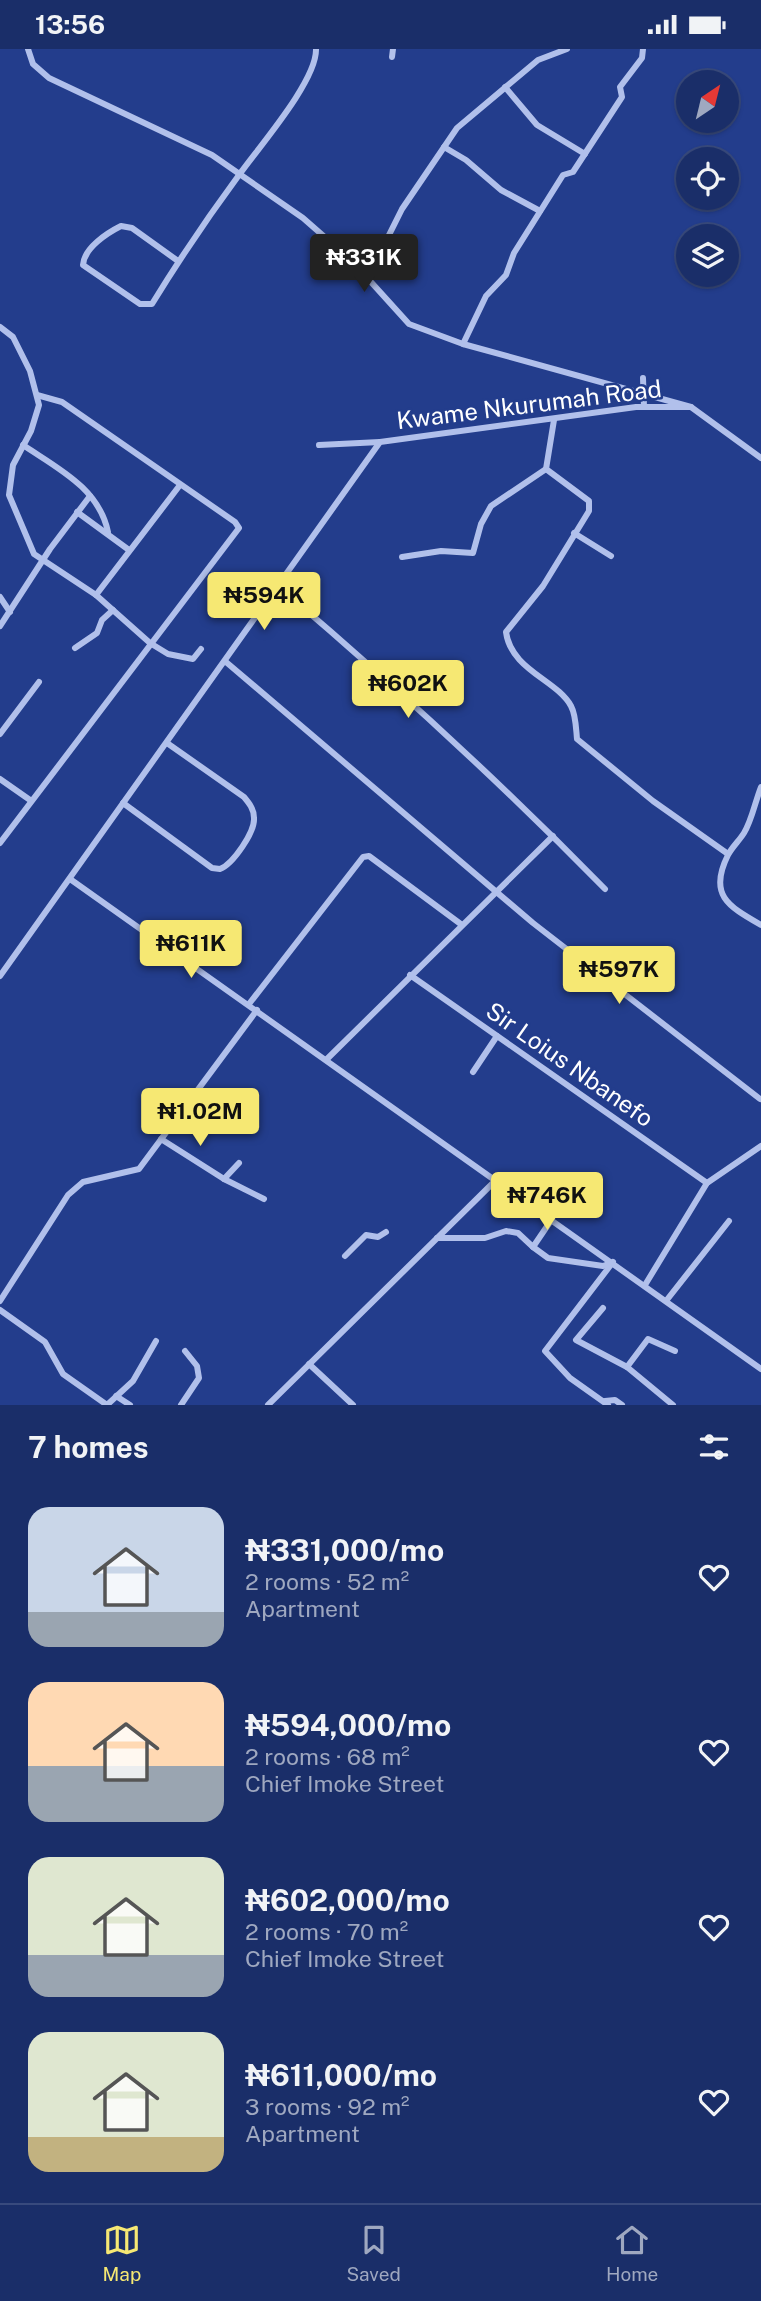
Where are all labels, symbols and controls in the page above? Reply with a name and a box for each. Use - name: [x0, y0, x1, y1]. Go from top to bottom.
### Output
- text: 13:56: [35, 9, 105, 40]
- north arrow: [676, 70, 738, 133]
- map controls: [676, 70, 739, 287]
- button: locate: [676, 147, 739, 210]
- button: layers: [676, 224, 739, 287]
- pin: ₦331K: [315, 235, 413, 294]
- text: ₦331K: [326, 243, 402, 270]
- street label: Kwame Nkurumah Road: [395, 374, 663, 434]
- pin: ₦594K: [215, 573, 313, 632]
- text: ₦594K: [223, 581, 305, 608]
- pin: ₦602K: [359, 661, 457, 720]
- text: ₦602K: [368, 669, 448, 696]
- pin: ₦611K: [142, 921, 240, 980]
- text: ₦611K: [156, 929, 226, 956]
- pin: ₦597K: [570, 947, 668, 1006]
- text: ₦597K: [579, 955, 659, 982]
- street label: Sir Loius Nbanefo: [481, 996, 659, 1132]
- pin: ₦1.02M: [143, 1089, 257, 1148]
- text: ₦1.02M: [157, 1097, 243, 1124]
- pin: ₦746K: [498, 1173, 596, 1232]
- text: ₦746K: [507, 1181, 587, 1208]
- icon: filters: [695, 1428, 733, 1466]
- text: 7 homes: [28, 1429, 149, 1465]
- text: ₦331,000/mo: [245, 1532, 444, 1568]
- icon: home: [84, 1535, 168, 1619]
- icon: heart: [695, 1558, 733, 1596]
- text: 2 rooms · 52 m²: [245, 1568, 409, 1595]
- text: Apartment: [245, 1595, 360, 1622]
- text: ₦594,000/mo: [245, 1707, 451, 1743]
- icon: home: [84, 1710, 168, 1794]
- icon: heart: [695, 1733, 733, 1771]
- text: 2 rooms · 68 m²: [245, 1743, 410, 1770]
- text: Chief Imoke Street: [245, 1770, 445, 1797]
- text: ₦602,000/mo: [245, 1882, 450, 1918]
- icon: home: [84, 1885, 168, 1969]
- icon: heart: [695, 1908, 733, 1946]
- text: 2 rooms · 70 m²: [245, 1918, 408, 1945]
- text: Chief Imoke Street: [245, 1945, 445, 1972]
- text: ₦611,000/mo: [245, 2057, 437, 2093]
- icon: home: [84, 2060, 168, 2144]
- icon: heart: [695, 2083, 733, 2121]
- text: 3 rooms · 92 m²: [245, 2093, 410, 2120]
- text: Apartment: [245, 2120, 360, 2147]
- tab: Map: [103, 2221, 141, 2285]
- tab: Saved: [346, 2221, 401, 2285]
- tab: Home: [606, 2221, 658, 2285]

